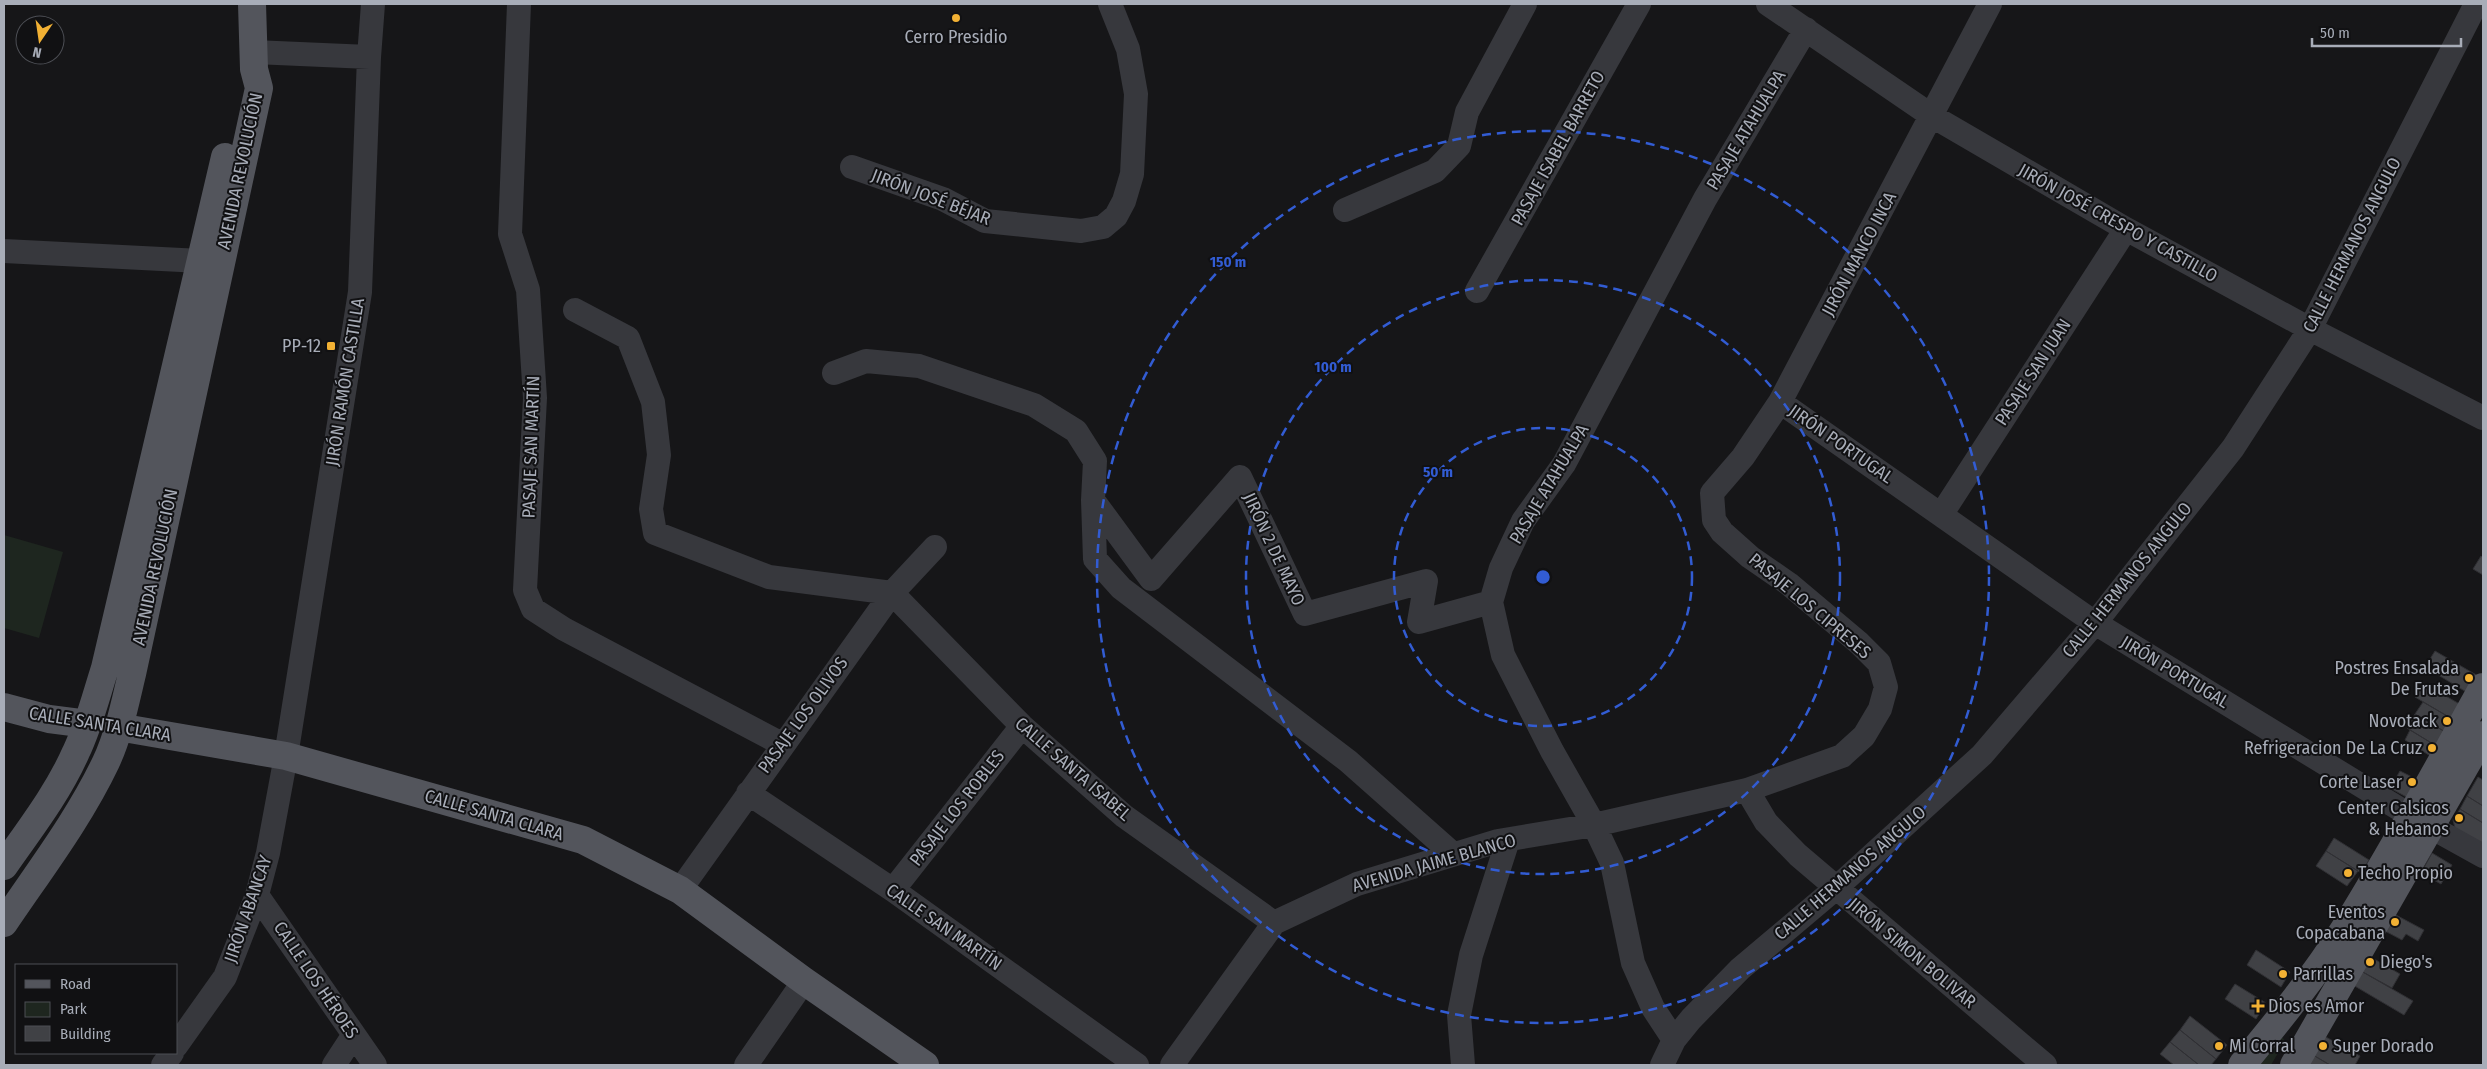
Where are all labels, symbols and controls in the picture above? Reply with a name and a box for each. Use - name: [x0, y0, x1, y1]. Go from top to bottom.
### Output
- marker: Cerro Presidio: [950, 12, 962, 24]
- north arrow: [15, 15, 65, 65]
- scale bar: [2312, 15, 2461, 47]
- text: 50 m: [2320, 24, 2350, 42]
- place label: Cerro Presidio: [904, 26, 1008, 48]
- text: N: [31, 43, 43, 61]
- street label: PASAJE ATAHUALPA: [1702, 66, 1791, 194]
- street label: PASAJE ISABEL BARRETO: [1506, 67, 1610, 229]
- street label: AVENIDA REVOLUCIÓN: [213, 91, 267, 251]
- street label: CALLE HERMANOS ANGULO: [2298, 154, 2406, 336]
- street label: JIRÓN JOSÉ CRESPO Y CASTILLO: [2014, 158, 2222, 287]
- street label: JIRÓN JOSÉ BÉJAR: [868, 163, 994, 230]
- street label: JIRÓN MANCO INCA: [1817, 188, 1901, 320]
- text: 150 m: [1210, 253, 1246, 271]
- street label: JIRÓN RAMÓN CASTILLA: [321, 296, 369, 468]
- street label: PASAJE SAN JUAN: [1990, 314, 2076, 430]
- place label: PP-12: [282, 335, 321, 357]
- marker: PP-12: [325, 340, 337, 352]
- text: 100 m: [1314, 358, 1352, 376]
- street label: PASAJE SAN MARTÍN: [517, 375, 544, 519]
- street label: JIRÓN PORTUGAL: [1784, 400, 1898, 488]
- street label: PASAJE ATAHUALPA: [1505, 420, 1594, 548]
- text: 50 m: [1423, 463, 1453, 481]
- street label: AVENIDA REVOLUCIÓN: [128, 487, 182, 647]
- street label: JIRÓN 2 DE MAYO: [1238, 489, 1310, 609]
- street label: CALLE HERMANOS ANGULO: [2057, 498, 2197, 662]
- street label: PASAJE LOS CIPRESES: [1744, 548, 1876, 664]
- centre of rings: [1534, 568, 1552, 586]
- street label: JIRÓN PORTUGAL: [2117, 631, 2233, 713]
- street label: PASAJE LOS OLIVOS: [753, 652, 853, 778]
- place label: Postres Ensalada De Frutas: [2335, 657, 2459, 700]
- marker: Postres Ensalada De Frutas: [2463, 672, 2475, 684]
- street label: CALLE SANTA CLARA: [27, 702, 173, 746]
- place label: Novotack: [2369, 710, 2438, 732]
- street label: CALLE SANTA ISABEL: [1010, 713, 1136, 825]
- marker: Novotack: [2441, 715, 2453, 727]
- place label: Refrigeracion De La Cruz: [2244, 737, 2422, 759]
- marker: Refrigeracion De La Cruz: [2426, 742, 2438, 754]
- street label: PASAJE LOS ROBLES: [905, 746, 1009, 870]
- place label: Corte Laser: [2319, 771, 2403, 793]
- marker: Corte Laser: [2406, 776, 2418, 788]
- street label: CALLE SANTA CLARA: [422, 785, 566, 845]
- place label: Center Calsicos & Hebanos: [2338, 797, 2449, 840]
- street label: CALLE HERMANOS ANGULO: [1770, 801, 1930, 945]
- marker: Center Calsicos & Hebanos: [2453, 812, 2465, 824]
- street label: AVENIDA JAIME BLANCO: [1350, 829, 1518, 897]
- street label: JIRÓN ABANCAY: [219, 852, 277, 966]
- place label: Techo Propio: [2358, 862, 2453, 884]
- marker: Techo Propio: [2342, 867, 2354, 879]
- street label: CALLE SAN MARTÍN: [882, 878, 1007, 975]
- street label: JIRÓN SIMON BOLIVAR: [1843, 893, 1981, 1013]
- place label: Eventos Copacabana: [2296, 901, 2385, 944]
- marker: Eventos Copacabana: [2389, 916, 2401, 928]
- street label: CALLE LOS HÉROES: [269, 917, 364, 1043]
- place label: Diego's: [2380, 951, 2433, 973]
- marker: Diego's: [2364, 956, 2376, 968]
- place label: Parrillas: [2293, 963, 2354, 985]
- legend: [15, 964, 178, 1054]
- marker: Parrillas: [2277, 968, 2289, 980]
- text: Road: [60, 975, 91, 993]
- place label: Dios es Amor: [2268, 995, 2365, 1017]
- text: Park: [60, 1000, 87, 1018]
- marker: Dios es Amor: [2252, 1000, 2264, 1012]
- text: Building: [60, 1025, 111, 1043]
- place label: Mi Corral: [2229, 1035, 2294, 1057]
- place label: Super Dorado: [2333, 1035, 2434, 1057]
- marker: Mi Corral: [2213, 1040, 2225, 1052]
- marker: Super Dorado: [2317, 1040, 2329, 1052]

